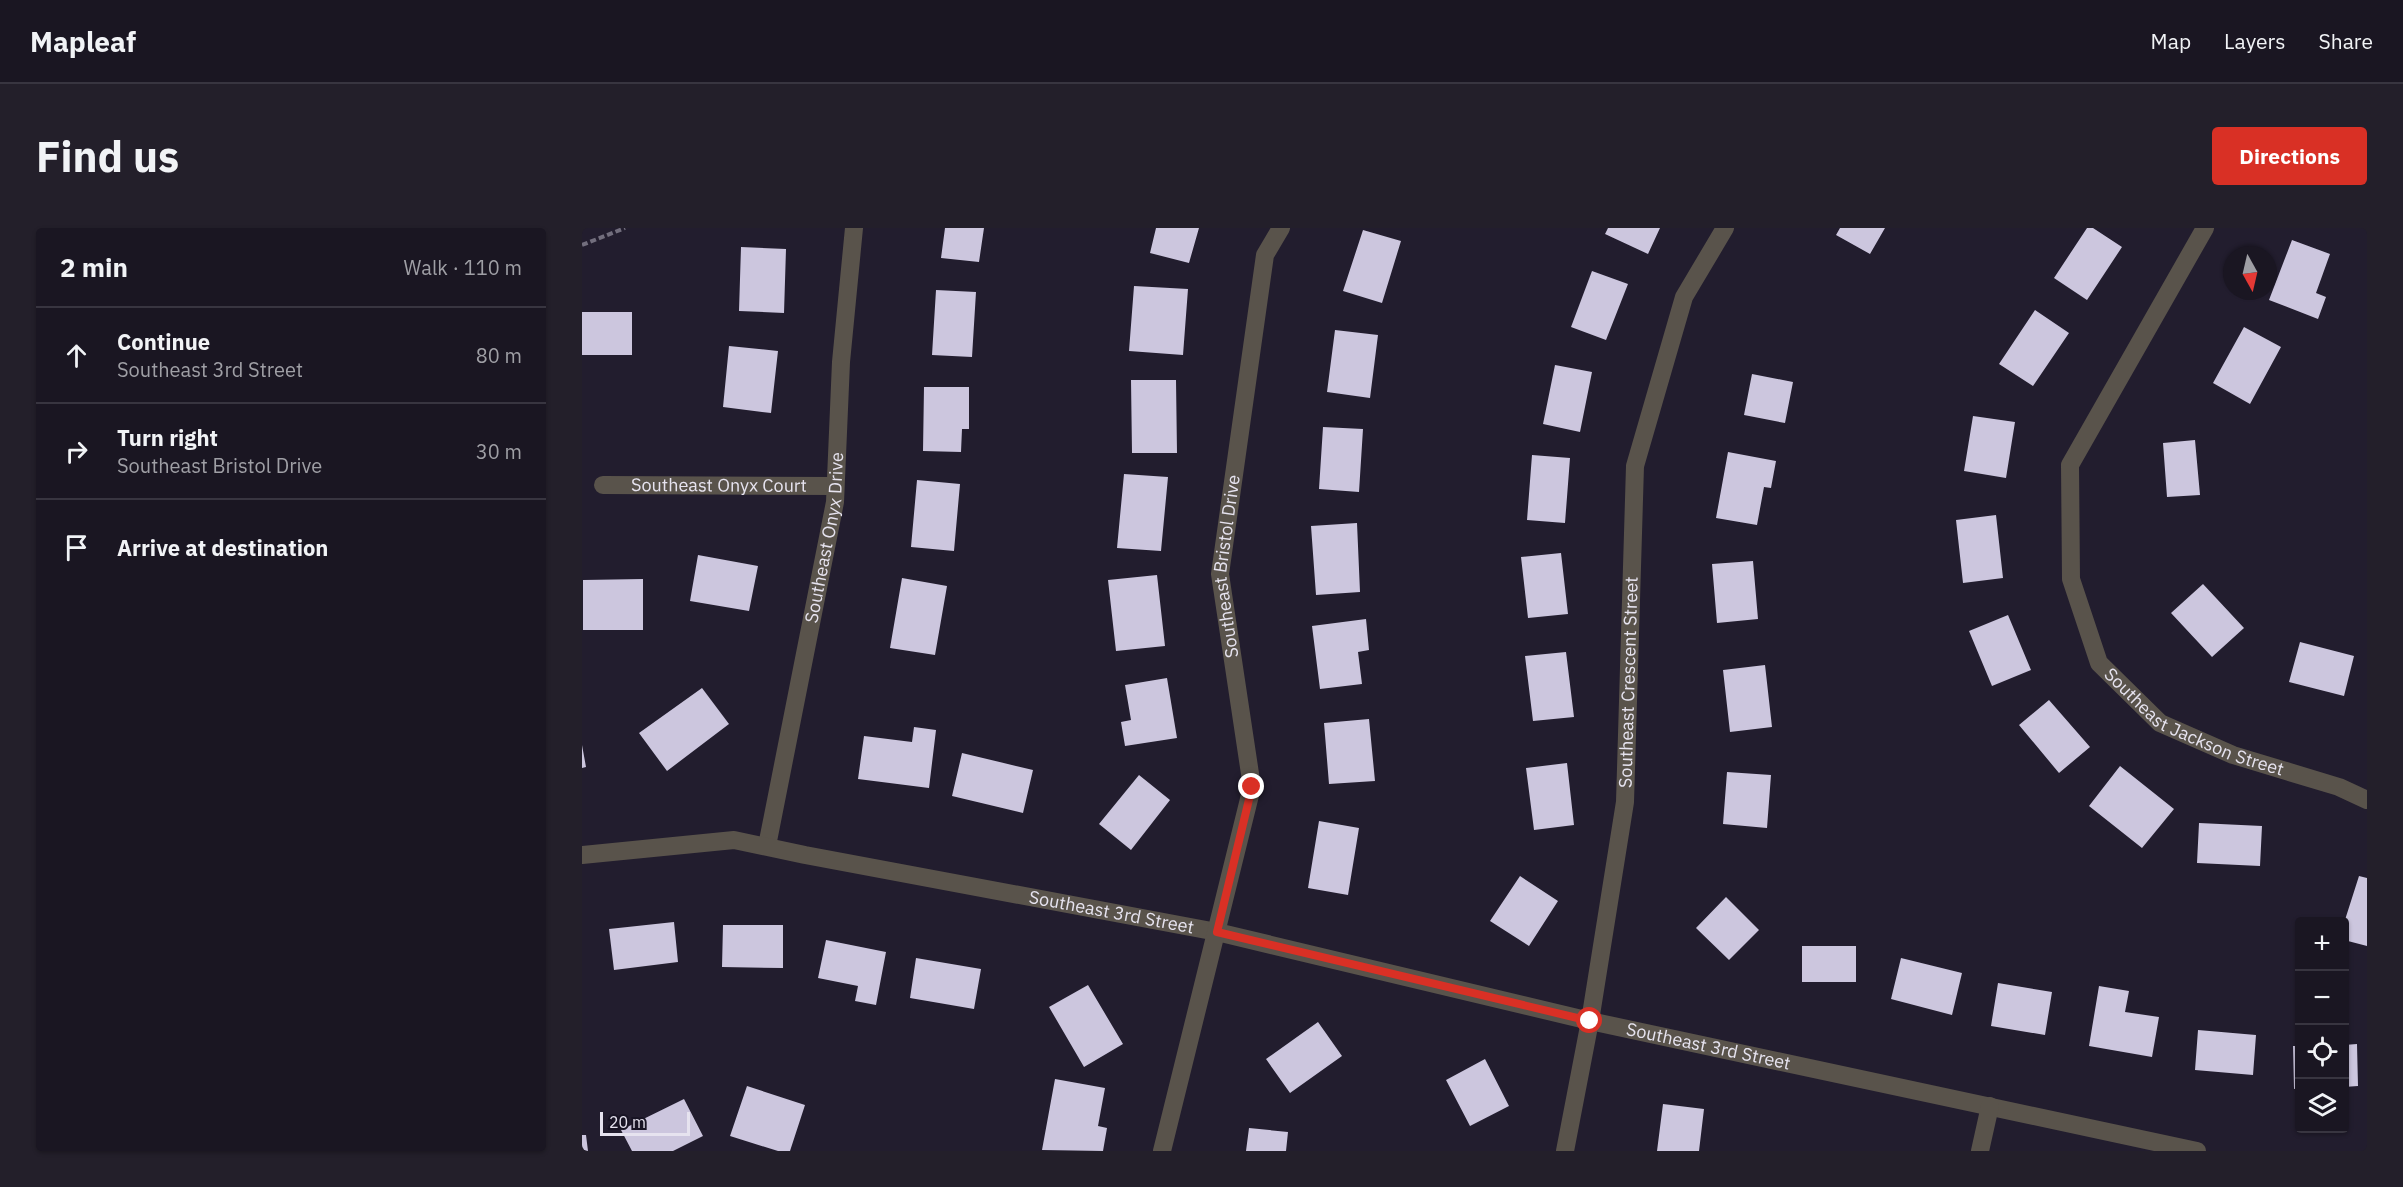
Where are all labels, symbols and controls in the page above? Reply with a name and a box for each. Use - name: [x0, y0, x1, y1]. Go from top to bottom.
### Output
- text: Mapleaf: [30, 23, 136, 60]
- text: Map: [2151, 27, 2191, 55]
- text: Layers: [2224, 27, 2286, 55]
- text: Share: [2319, 27, 2373, 55]
- button: Directions: [2212, 127, 2367, 185]
- text: Find us: [36, 129, 179, 184]
- north arrow: [2223, 246, 2277, 300]
- text: 2 min: [60, 250, 128, 284]
- text: Walk · 110 m: [404, 254, 522, 281]
- text: Continue: [117, 327, 210, 356]
- icon: ahead: [60, 339, 93, 372]
- text: 80 m: [476, 342, 522, 369]
- text: Southeast 3rd Street: [117, 356, 303, 383]
- text: Turn right: [117, 423, 218, 452]
- icon: right: [60, 435, 93, 468]
- text: 30 m: [476, 438, 522, 465]
- text: Southeast Bristol Drive: [117, 452, 322, 479]
- street label: Southeast Onyx Drive: [799, 452, 848, 625]
- street label: Southeast Onyx Court: [631, 473, 807, 497]
- street label: Southeast Bristol Drive: [1208, 473, 1245, 660]
- icon: arrive: [60, 531, 93, 564]
- text: Arrive at destination: [117, 533, 328, 562]
- street label: Southeast Crescent Street: [1613, 576, 1643, 788]
- street label: Southeast Jackson Street: [2100, 663, 2287, 781]
- route end: [1238, 773, 1264, 799]
- street label: Southeast 3rd Street: [1027, 885, 1196, 938]
- map controls: [2295, 917, 2349, 1133]
- button: +: [2295, 917, 2349, 971]
- button: −: [2295, 971, 2349, 1025]
- route start: [1576, 1007, 1602, 1033]
- street label: Southeast 3rd Street: [1624, 1017, 1793, 1075]
- button: locate: [2295, 1025, 2349, 1079]
- button: layers: [2295, 1079, 2349, 1133]
- scale bar: [600, 1109, 690, 1136]
- text: 20 m: [609, 1112, 646, 1132]

